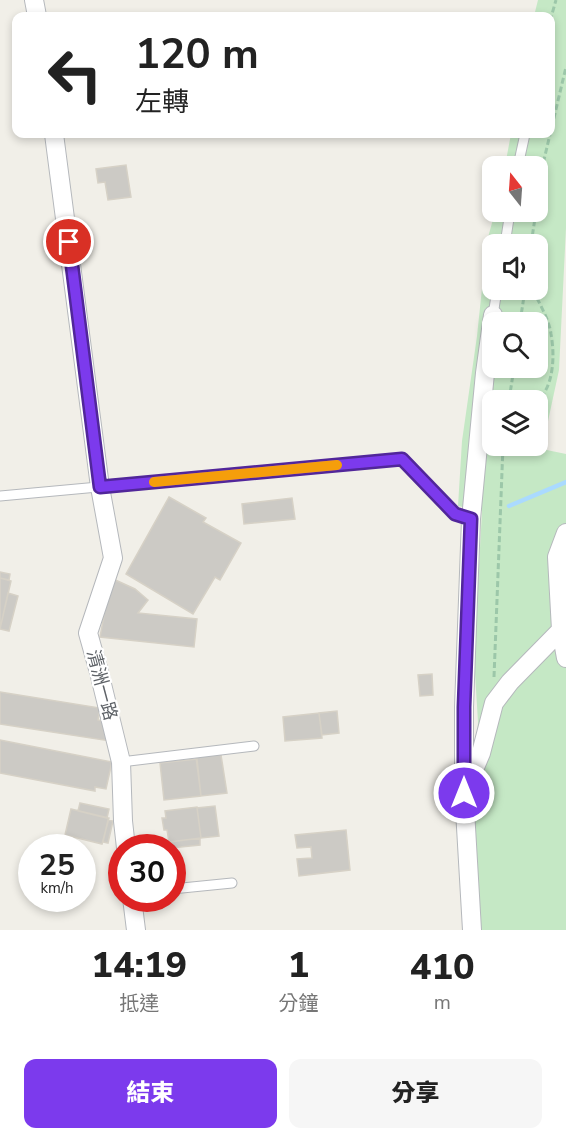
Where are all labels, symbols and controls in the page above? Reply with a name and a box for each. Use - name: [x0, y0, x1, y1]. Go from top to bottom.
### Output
- text: 120 m: [135, 26, 259, 83]
- icon: left: [36, 36, 114, 114]
- text: 左轉: [135, 84, 189, 121]
- north arrow: [482, 156, 548, 222]
- map controls: [482, 156, 548, 456]
- pin: [43, 216, 94, 267]
- icon: arrive: [52, 225, 85, 258]
- button: sound: [482, 234, 548, 300]
- button: search: [482, 312, 548, 378]
- button: layers: [482, 390, 548, 456]
- street label: 清洲一路: [81, 647, 123, 723]
- position arrow: [432, 761, 496, 825]
- speed limit sign: 30: [108, 834, 186, 912]
- text: 25: [39, 845, 75, 886]
- text: km/h: [40, 878, 74, 898]
- text: 14:19: [91, 941, 187, 990]
- text: 1: [288, 941, 309, 990]
- text: 410: [410, 943, 475, 992]
- text: m: [434, 989, 451, 1016]
- text: 抵達: [119, 990, 159, 1017]
- text: 分鐘: [278, 990, 318, 1017]
- button: 結束: [24, 1059, 277, 1128]
- button: 分享: [289, 1059, 542, 1128]

